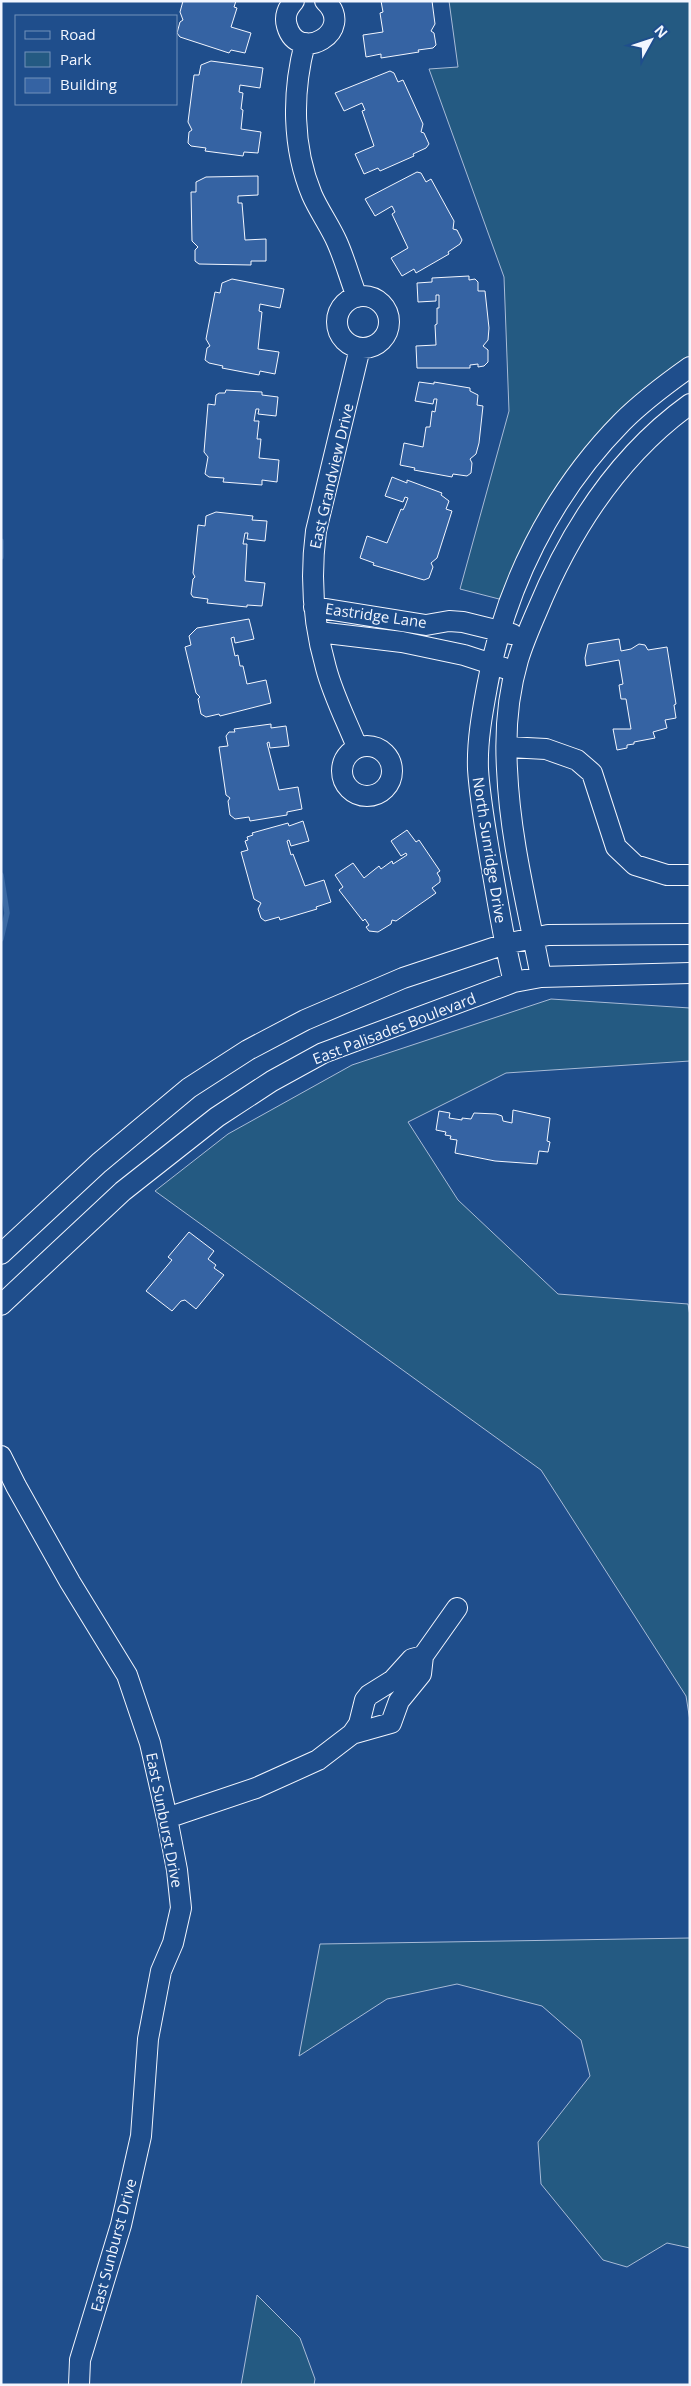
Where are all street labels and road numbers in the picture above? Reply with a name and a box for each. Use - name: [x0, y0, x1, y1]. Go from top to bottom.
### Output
- street label: East Grandview Drive: [305, 401, 357, 551]
- street label: Eastridge Lane: [324, 598, 428, 632]
- street label: North Sunridge Drive: [469, 775, 511, 925]
- street label: East Palisades Boulevard: [309, 988, 479, 1068]
- street label: East Sunburst Drive: [142, 1751, 188, 1889]
- street label: East Sunburst Drive: [86, 2176, 140, 2314]

